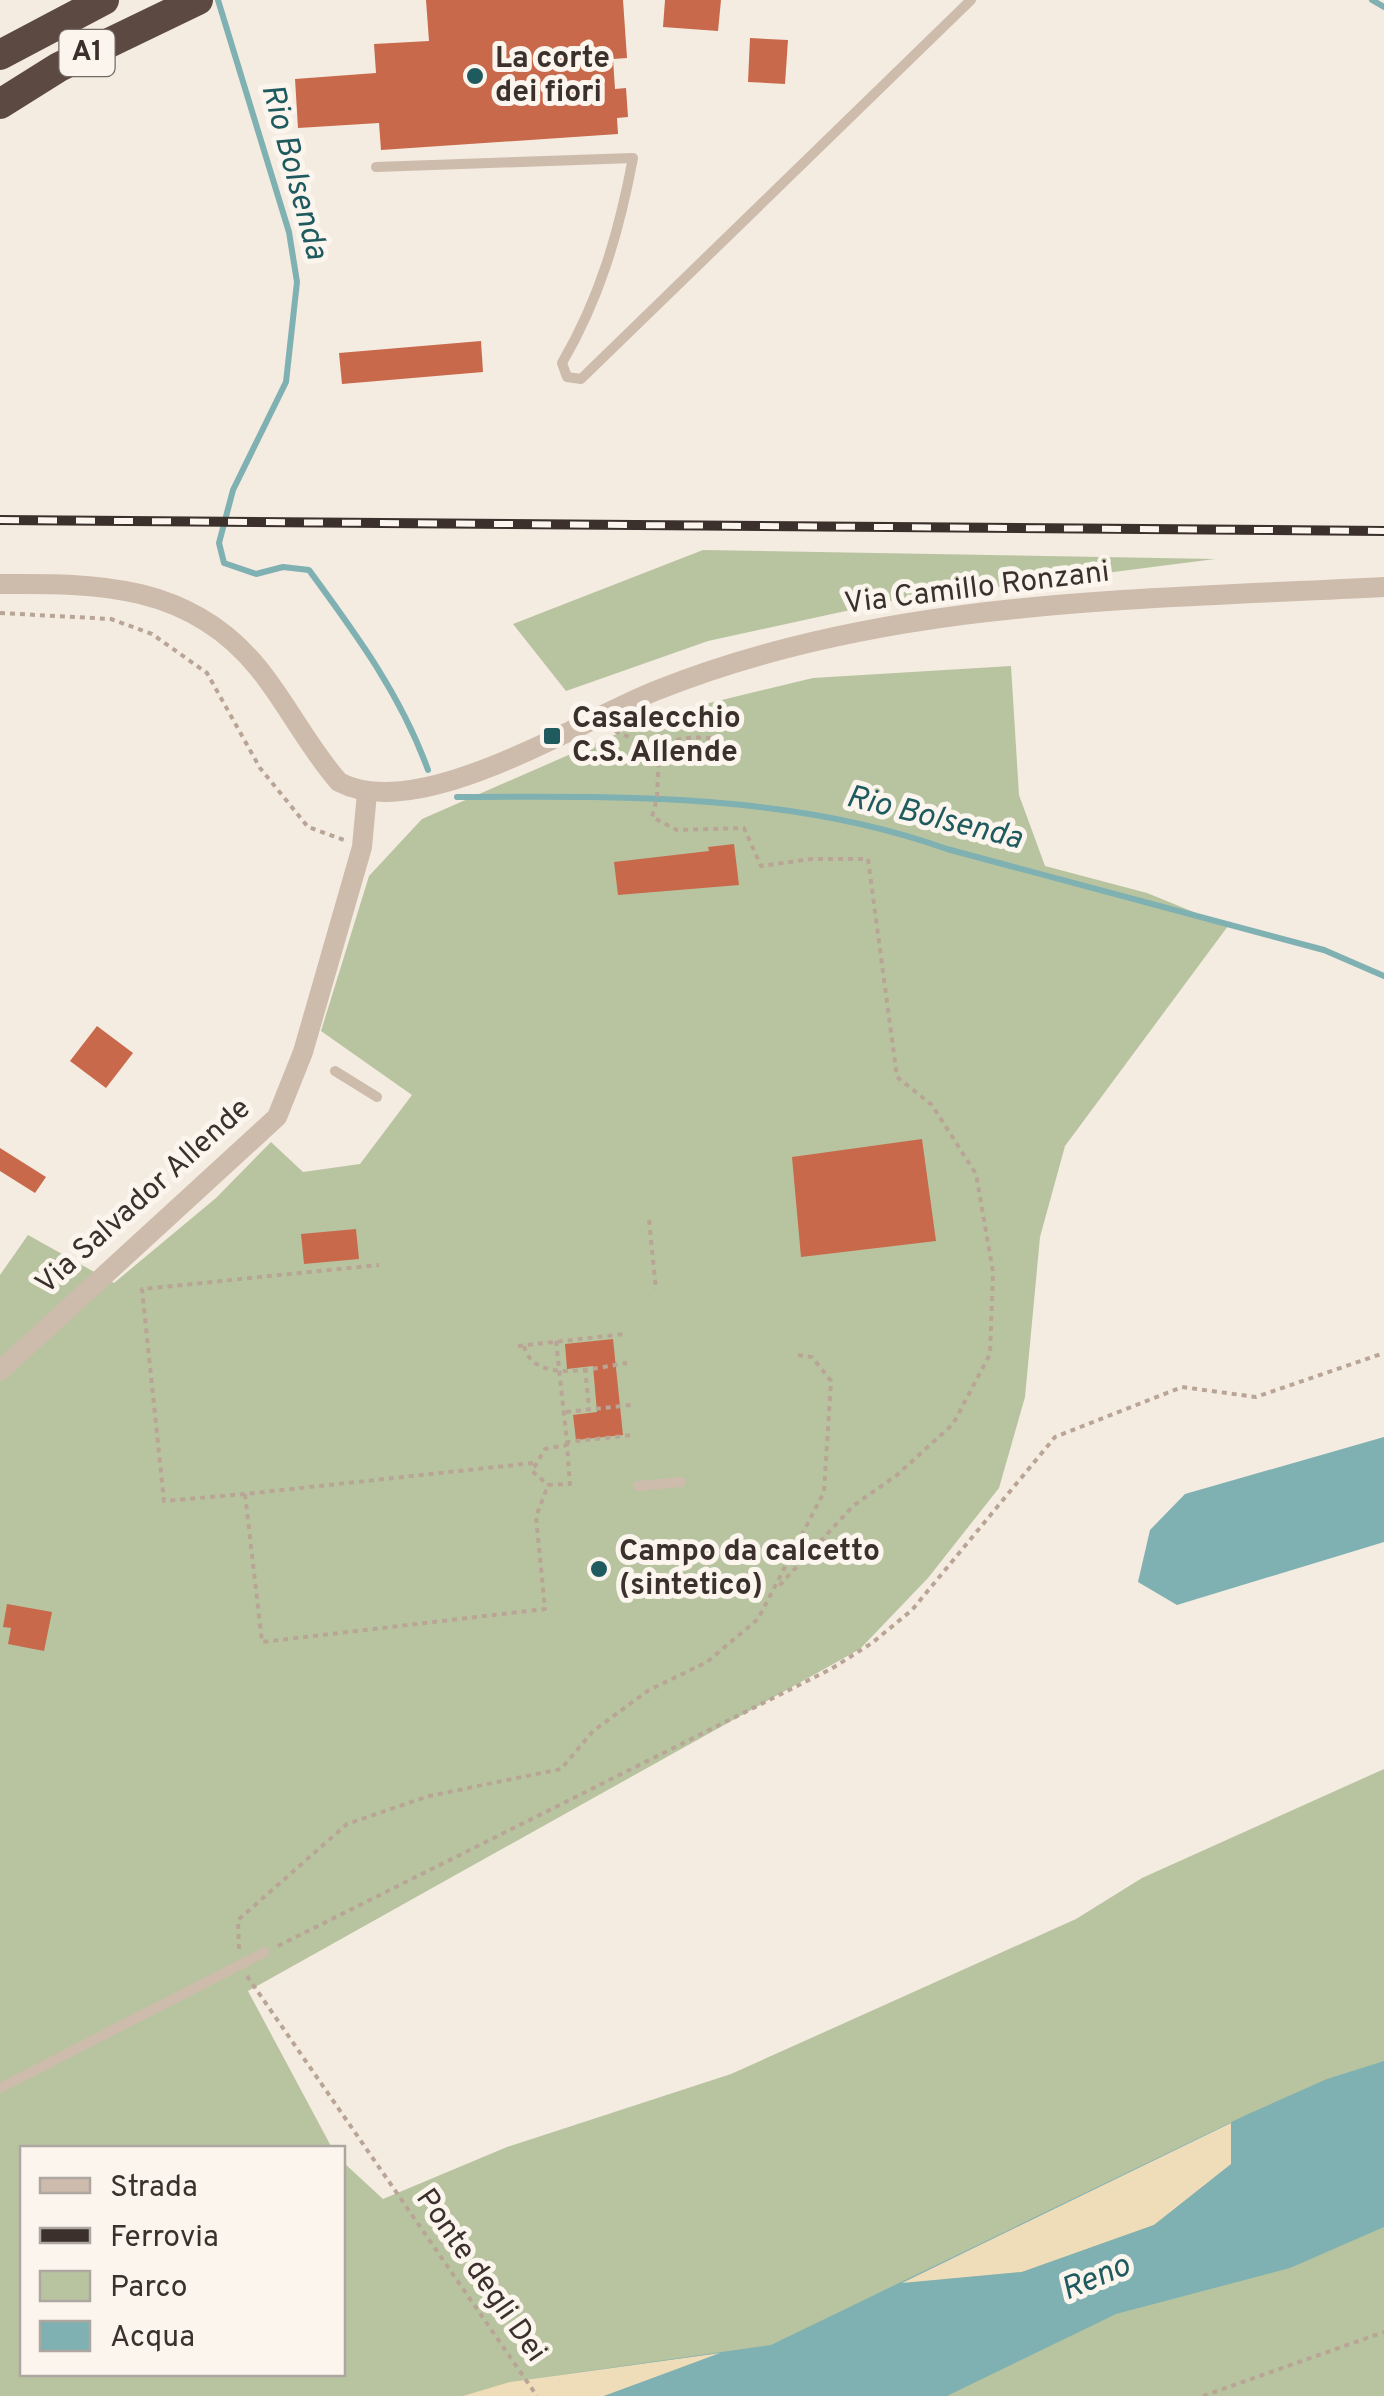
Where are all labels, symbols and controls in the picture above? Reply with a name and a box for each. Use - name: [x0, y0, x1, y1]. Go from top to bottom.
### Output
- road number: A1: [59, 30, 114, 76]
- place label: La corte dei fiori: [495, 41, 610, 112]
- marker: La corte dei fiori: [464, 65, 486, 87]
- water label: Rio Bolsenda: [250, 80, 336, 265]
- street label: Via Camillo Ronzani: [842, 554, 1112, 624]
- place label: Casalecchio C.S. Allende: [572, 701, 741, 772]
- marker: Casalecchio C.S. Allende: [541, 725, 563, 747]
- water label: Rio Bolsenda: [842, 778, 1027, 860]
- street label: Via Salvador Allende: [29, 1091, 259, 1303]
- place label: Campo da calcetto (sintetico): [619, 1534, 880, 1605]
- marker: Campo da calcetto (sintetico): [588, 1558, 610, 1580]
- legend: [20, 2146, 345, 2376]
- text: Strada: [110, 2170, 198, 2207]
- street label: Ponte degli Dei: [407, 2182, 553, 2370]
- text: Ferrovia: [110, 2220, 219, 2257]
- water label: Reno: [1056, 2246, 1137, 2311]
- text: Parco: [110, 2270, 187, 2307]
- text: Acqua: [110, 2320, 195, 2357]

